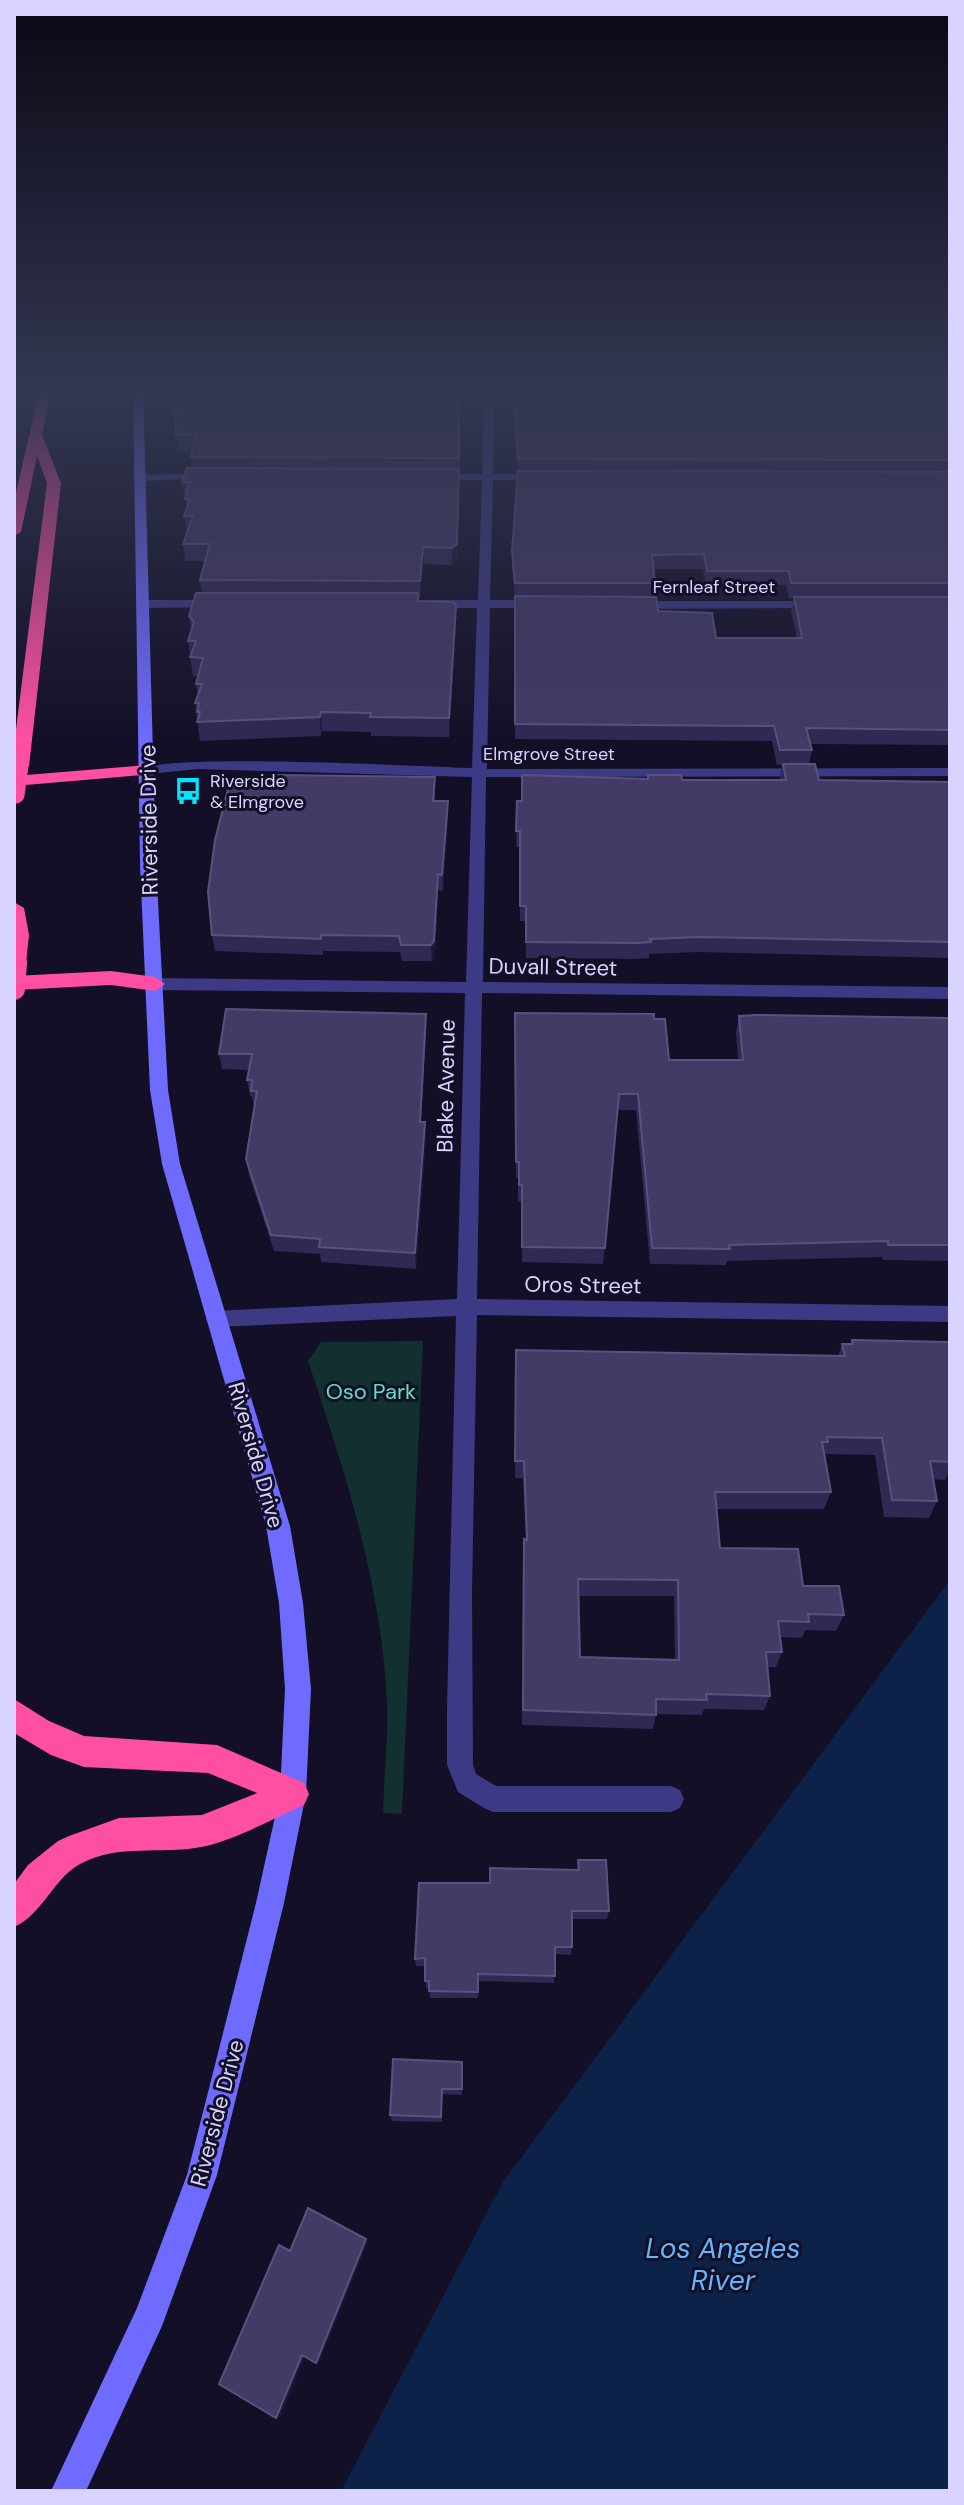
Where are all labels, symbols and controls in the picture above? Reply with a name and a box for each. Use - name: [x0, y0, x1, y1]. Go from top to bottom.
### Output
- street label: Fernleaf Street: [653, 575, 775, 599]
- street label: Elmgrove Street: [483, 742, 615, 766]
- street label: Riverside Drive: [133, 744, 165, 896]
- place label: Riverside & Elmgrove: [210, 769, 304, 814]
- bus stop icon: Riverside & Elmgrove: [173, 776, 203, 806]
- street label: Duvall Street: [488, 951, 618, 983]
- street label: Blake Avenue: [430, 1019, 462, 1153]
- street label: Oros Street: [524, 1269, 642, 1301]
- park label: Oso Park: [326, 1377, 416, 1406]
- street label: Riverside Drive: [221, 1379, 291, 1531]
- street label: Riverside Drive: [184, 2037, 250, 2189]
- water label: Los Angeles River: [646, 2230, 800, 2299]

